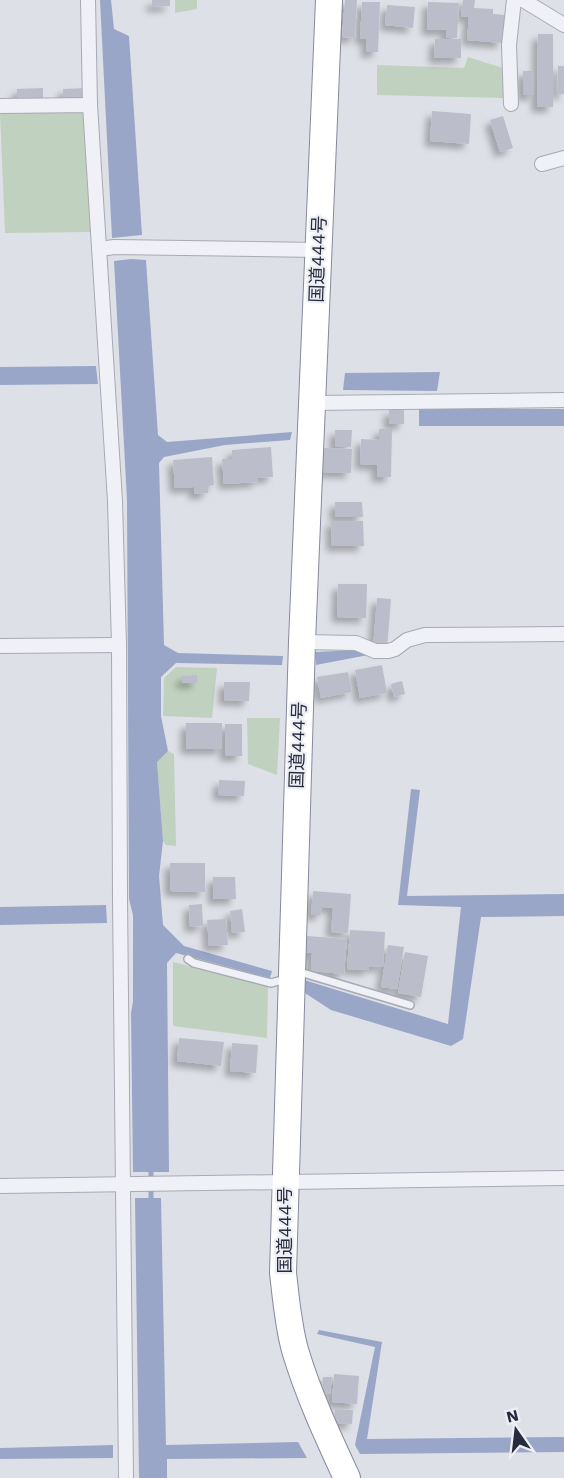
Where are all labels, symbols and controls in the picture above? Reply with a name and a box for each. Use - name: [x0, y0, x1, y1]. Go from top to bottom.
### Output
- street label: 国道444号: [305, 215, 330, 303]
- street label: 国道444号: [285, 701, 310, 789]
- street label: 国道444号: [274, 1187, 295, 1274]
- north arrow: [486, 1400, 546, 1460]
- text: N: [504, 1405, 521, 1427]

